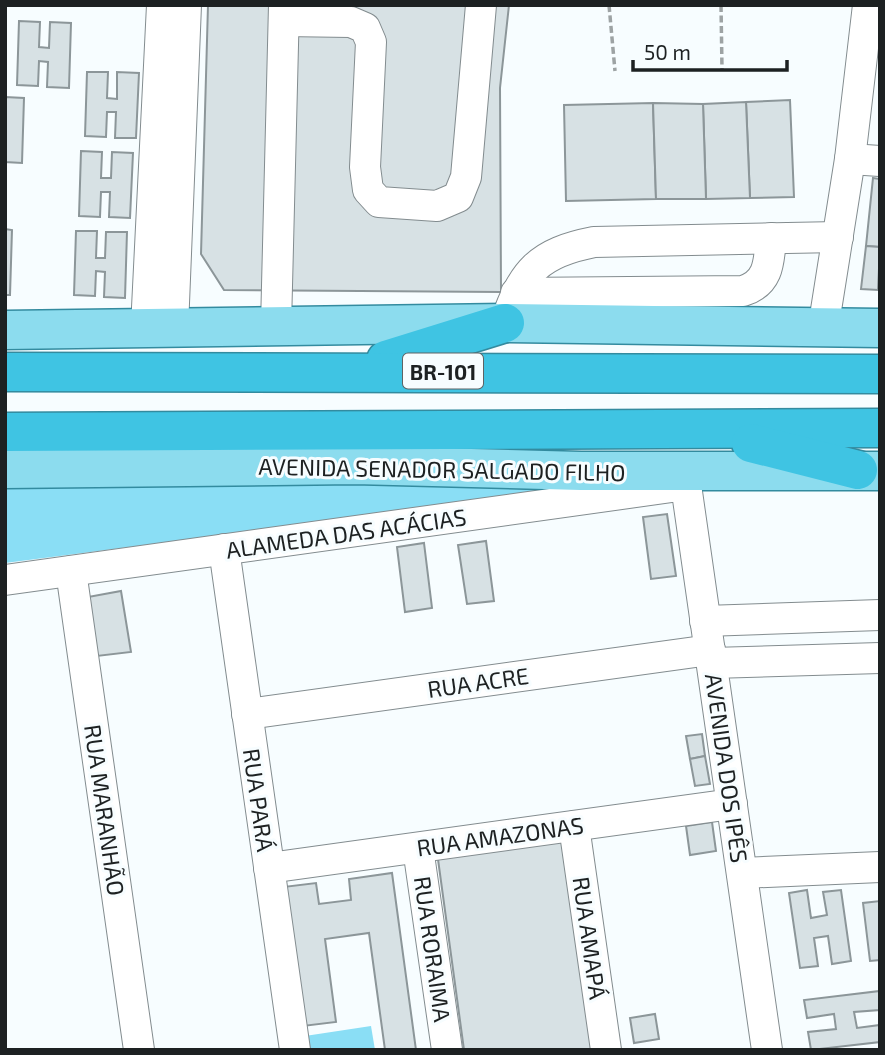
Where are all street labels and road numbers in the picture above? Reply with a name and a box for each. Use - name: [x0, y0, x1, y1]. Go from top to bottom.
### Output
- road number: BR-101: [403, 354, 483, 388]
- street label: AVENIDA SENADOR SALGADO FILHO: [258, 452, 626, 486]
- street label: ALAMEDA DAS ACÁCIAS: [224, 502, 468, 564]
- street label: RUA ACRE: [425, 661, 531, 703]
- street label: AVENIDA DOS IPÊS: [700, 672, 754, 864]
- street label: RUA MARANHÃO: [79, 723, 131, 897]
- street label: RUA PARÁ: [238, 747, 280, 854]
- street label: RUA AMAZONAS: [415, 810, 585, 862]
- street label: RUA RORAIMA: [409, 874, 457, 1024]
- street label: RUA AMAPÁ: [568, 875, 613, 1002]

